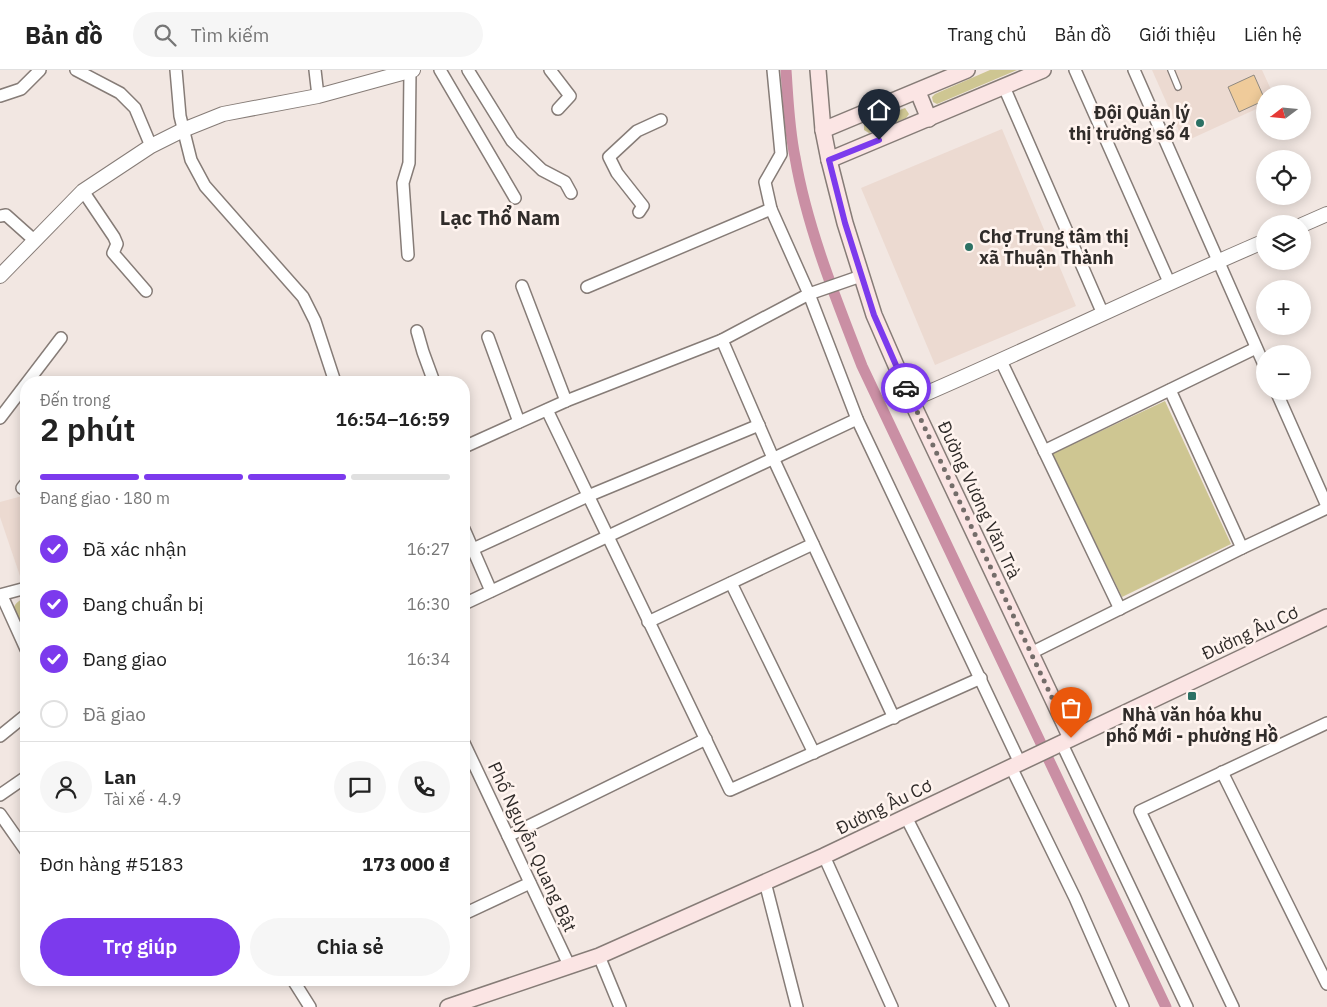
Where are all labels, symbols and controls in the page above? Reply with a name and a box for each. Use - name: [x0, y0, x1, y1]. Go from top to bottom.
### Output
- search box: [133, 12, 483, 57]
- text: Bản đồ: [25, 19, 103, 51]
- icon: search: [151, 21, 179, 49]
- text: Tìm kiếm: [191, 23, 269, 47]
- text: Trang chủ: [947, 23, 1027, 46]
- text: Bản đồ: [1055, 23, 1111, 46]
- text: Giới thiệu: [1139, 23, 1216, 46]
- text: Liên hệ: [1244, 23, 1302, 46]
- north arrow: [1256, 85, 1311, 140]
- map controls: [1256, 85, 1311, 400]
- pin: [858, 89, 900, 140]
- icon: home: [865, 96, 893, 124]
- place label: Đội Quản lý thị trường số 4: [1069, 101, 1190, 145]
- marker: Đội Quản lý thị trường số 4: [1194, 117, 1206, 129]
- button: locate: [1256, 150, 1311, 205]
- district label: Lạc Thổ Nam: [440, 204, 560, 231]
- button: layers: [1256, 215, 1311, 270]
- place label: Chợ Trung tâm thị xã Thuận Thành: [979, 225, 1129, 269]
- marker: Chợ Trung tâm thị xã Thuận Thành: [963, 241, 975, 253]
- button: +: [1256, 280, 1311, 335]
- button: −: [1256, 345, 1311, 400]
- courier: [881, 363, 931, 413]
- icon: car: [892, 374, 920, 402]
- text: Đến trong: [40, 390, 110, 410]
- text: 16:54–16:59: [336, 407, 450, 431]
- text: 2 phút: [40, 408, 136, 450]
- street label: Đường Vương Văn Trà: [933, 417, 1026, 583]
- text: Đang giao · 180 m: [40, 488, 170, 508]
- icon: check: [40, 535, 68, 563]
- text: Đã xác nhận: [83, 537, 187, 561]
- text: 16:27: [407, 539, 450, 559]
- icon: check: [40, 590, 68, 618]
- text: Đang chuẩn bị: [83, 592, 204, 616]
- text: 16:30: [407, 594, 450, 614]
- street label: Đường Âu Cơ: [1198, 600, 1302, 665]
- icon: check: [40, 645, 68, 673]
- text: Đang giao: [83, 647, 167, 671]
- text: 16:34: [407, 649, 450, 669]
- pin: [1050, 687, 1092, 738]
- marker: Nhà văn hóa khu phố Mới - phường Hồ: [1186, 690, 1198, 702]
- icon: bag: [1057, 694, 1085, 722]
- text: Đã giao: [83, 702, 146, 726]
- place label: Nhà văn hóa khu phố Mới - phường Hồ: [1106, 703, 1278, 747]
- street label: Phố Nguyễn Quang Bật: [483, 758, 582, 936]
- button: person: [40, 761, 92, 813]
- button: chat: [334, 761, 386, 813]
- button: phone: [398, 761, 450, 813]
- text: Lan: [104, 765, 136, 789]
- street label: Đường Âu Cơ: [832, 773, 935, 840]
- text: Tài xế · 4.9: [104, 789, 181, 809]
- text: Đơn hàng #5183: [40, 852, 184, 876]
- text: 173 000 ₫: [362, 852, 450, 876]
- button: Trợ giúp: [40, 918, 240, 976]
- button: Chia sẻ: [250, 918, 450, 976]

